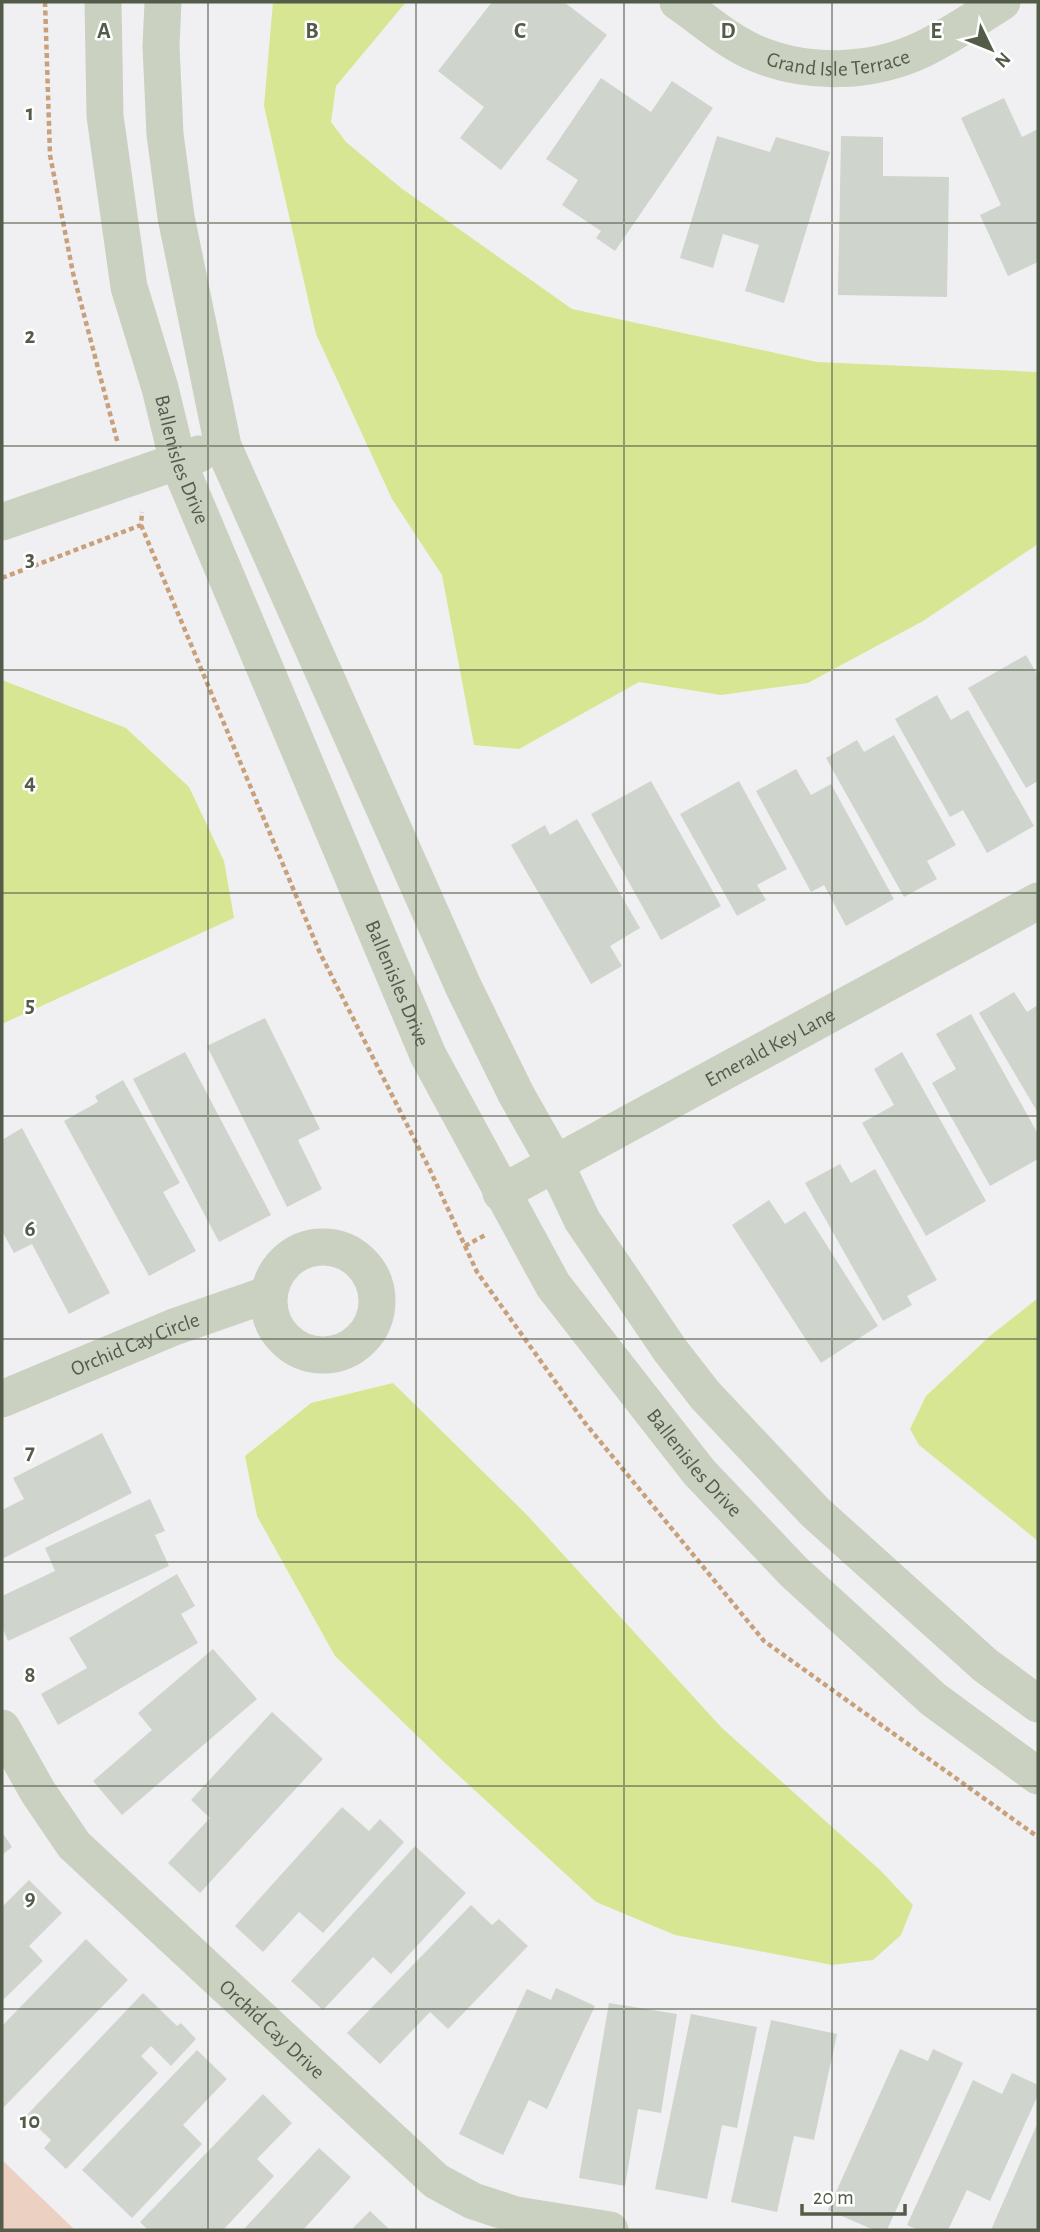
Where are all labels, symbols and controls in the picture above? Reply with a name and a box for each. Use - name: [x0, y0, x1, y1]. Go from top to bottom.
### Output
- north arrow: [956, 14, 1026, 84]
- text: A: [97, 20, 111, 43]
- text: B: [305, 20, 319, 43]
- text: C: [514, 20, 526, 43]
- text: D: [720, 20, 736, 43]
- text: E: [930, 20, 942, 43]
- street label: Grand Isle Terrace: [764, 45, 912, 79]
- text: N: [991, 48, 1014, 71]
- text: 1: [26, 102, 34, 125]
- text: 2: [25, 325, 36, 348]
- street label: Ballenisles Drive: [152, 393, 213, 527]
- text: 3: [25, 548, 35, 571]
- text: 4: [24, 771, 36, 794]
- street label: Ballenisles Drive: [362, 917, 434, 1049]
- text: 5: [25, 994, 35, 1017]
- street label: Emerald Key Lane: [701, 1003, 838, 1090]
- text: 6: [24, 1218, 36, 1241]
- street label: Orchid Cay Circle: [68, 1309, 202, 1380]
- street label: Ballenisles Drive: [643, 1405, 746, 1521]
- text: 7: [25, 1441, 35, 1464]
- text: 8: [24, 1664, 36, 1687]
- text: 9: [24, 1887, 36, 1910]
- street label: Orchid Cay Drive: [216, 1975, 329, 2083]
- text: 10: [20, 2110, 40, 2133]
- scale bar: [802, 2172, 905, 2216]
- text: 20 m: [813, 2187, 854, 2208]

